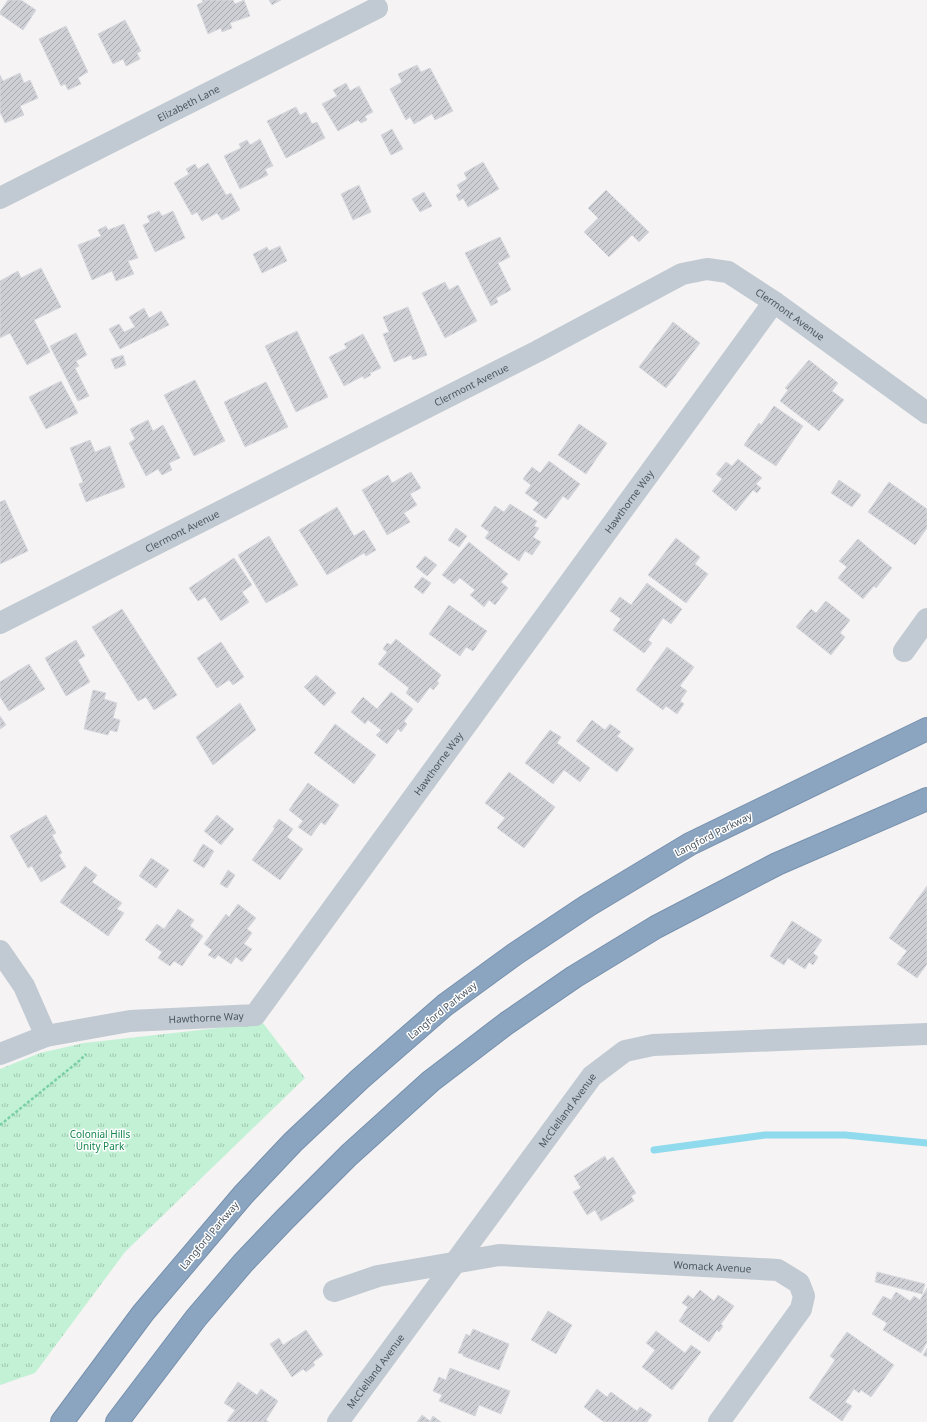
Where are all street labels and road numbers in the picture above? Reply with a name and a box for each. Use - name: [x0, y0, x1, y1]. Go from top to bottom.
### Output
- street label: Elizabeth Lane: [155, 81, 222, 125]
- street label: Clermont Avenue: [753, 285, 828, 344]
- street label: Clermont Avenue: [432, 360, 511, 409]
- street label: Hawthorne Way: [601, 466, 657, 536]
- street label: Clermont Avenue: [142, 506, 222, 556]
- street label: Hawthorne Way: [410, 728, 466, 798]
- street label: Langford Parkway: [672, 808, 755, 860]
- street label: Langford Parkway: [405, 977, 480, 1042]
- street label: Hawthorne Way: [168, 1009, 245, 1026]
- street label: McClelland Avenue: [535, 1070, 599, 1150]
- street label: Langford Parkway: [176, 1197, 242, 1272]
- street label: Womack Avenue: [673, 1257, 752, 1276]
- street label: McClelland Avenue: [343, 1331, 408, 1411]

